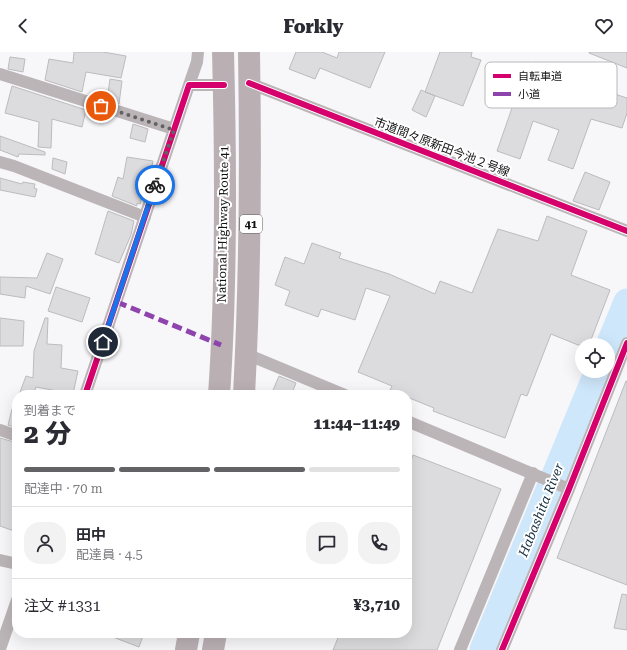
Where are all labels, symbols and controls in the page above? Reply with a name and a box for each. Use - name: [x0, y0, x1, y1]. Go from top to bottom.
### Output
- icon: back: [12, 15, 34, 37]
- icon: heart: [593, 15, 615, 37]
- text: Forkly: [283, 16, 344, 37]
- legend: [485, 62, 617, 108]
- text: 自転車道: [518, 70, 562, 83]
- text: 小道: [518, 88, 540, 101]
- pin: [84, 89, 118, 123]
- icon: bag: [90, 95, 112, 117]
- street label: 市道間々原新田今池２号線: [372, 115, 512, 179]
- street label: National Highway Route 41: [215, 145, 231, 303]
- courier: [135, 165, 175, 205]
- icon: bike: [144, 174, 166, 196]
- road number: 41: [240, 215, 262, 233]
- pin: [86, 325, 120, 359]
- icon: home: [92, 331, 114, 353]
- map controls: [575, 338, 615, 378]
- button: locate: [575, 338, 615, 378]
- text: 到着まで: [24, 403, 76, 418]
- text: 11:44–11:49: [314, 415, 400, 433]
- text: 2 分: [24, 419, 71, 449]
- water label: Habashita River: [515, 461, 567, 560]
- text: 配達中 · 70 m: [24, 481, 103, 496]
- button: person: [24, 522, 66, 564]
- button: chat: [306, 522, 348, 564]
- button: phone: [358, 522, 400, 564]
- text: 田中: [76, 526, 106, 544]
- text: 配達員 · 4.5: [76, 547, 143, 562]
- text: ¥3,710: [353, 596, 400, 614]
- text: 注文 #1331: [24, 597, 101, 615]

